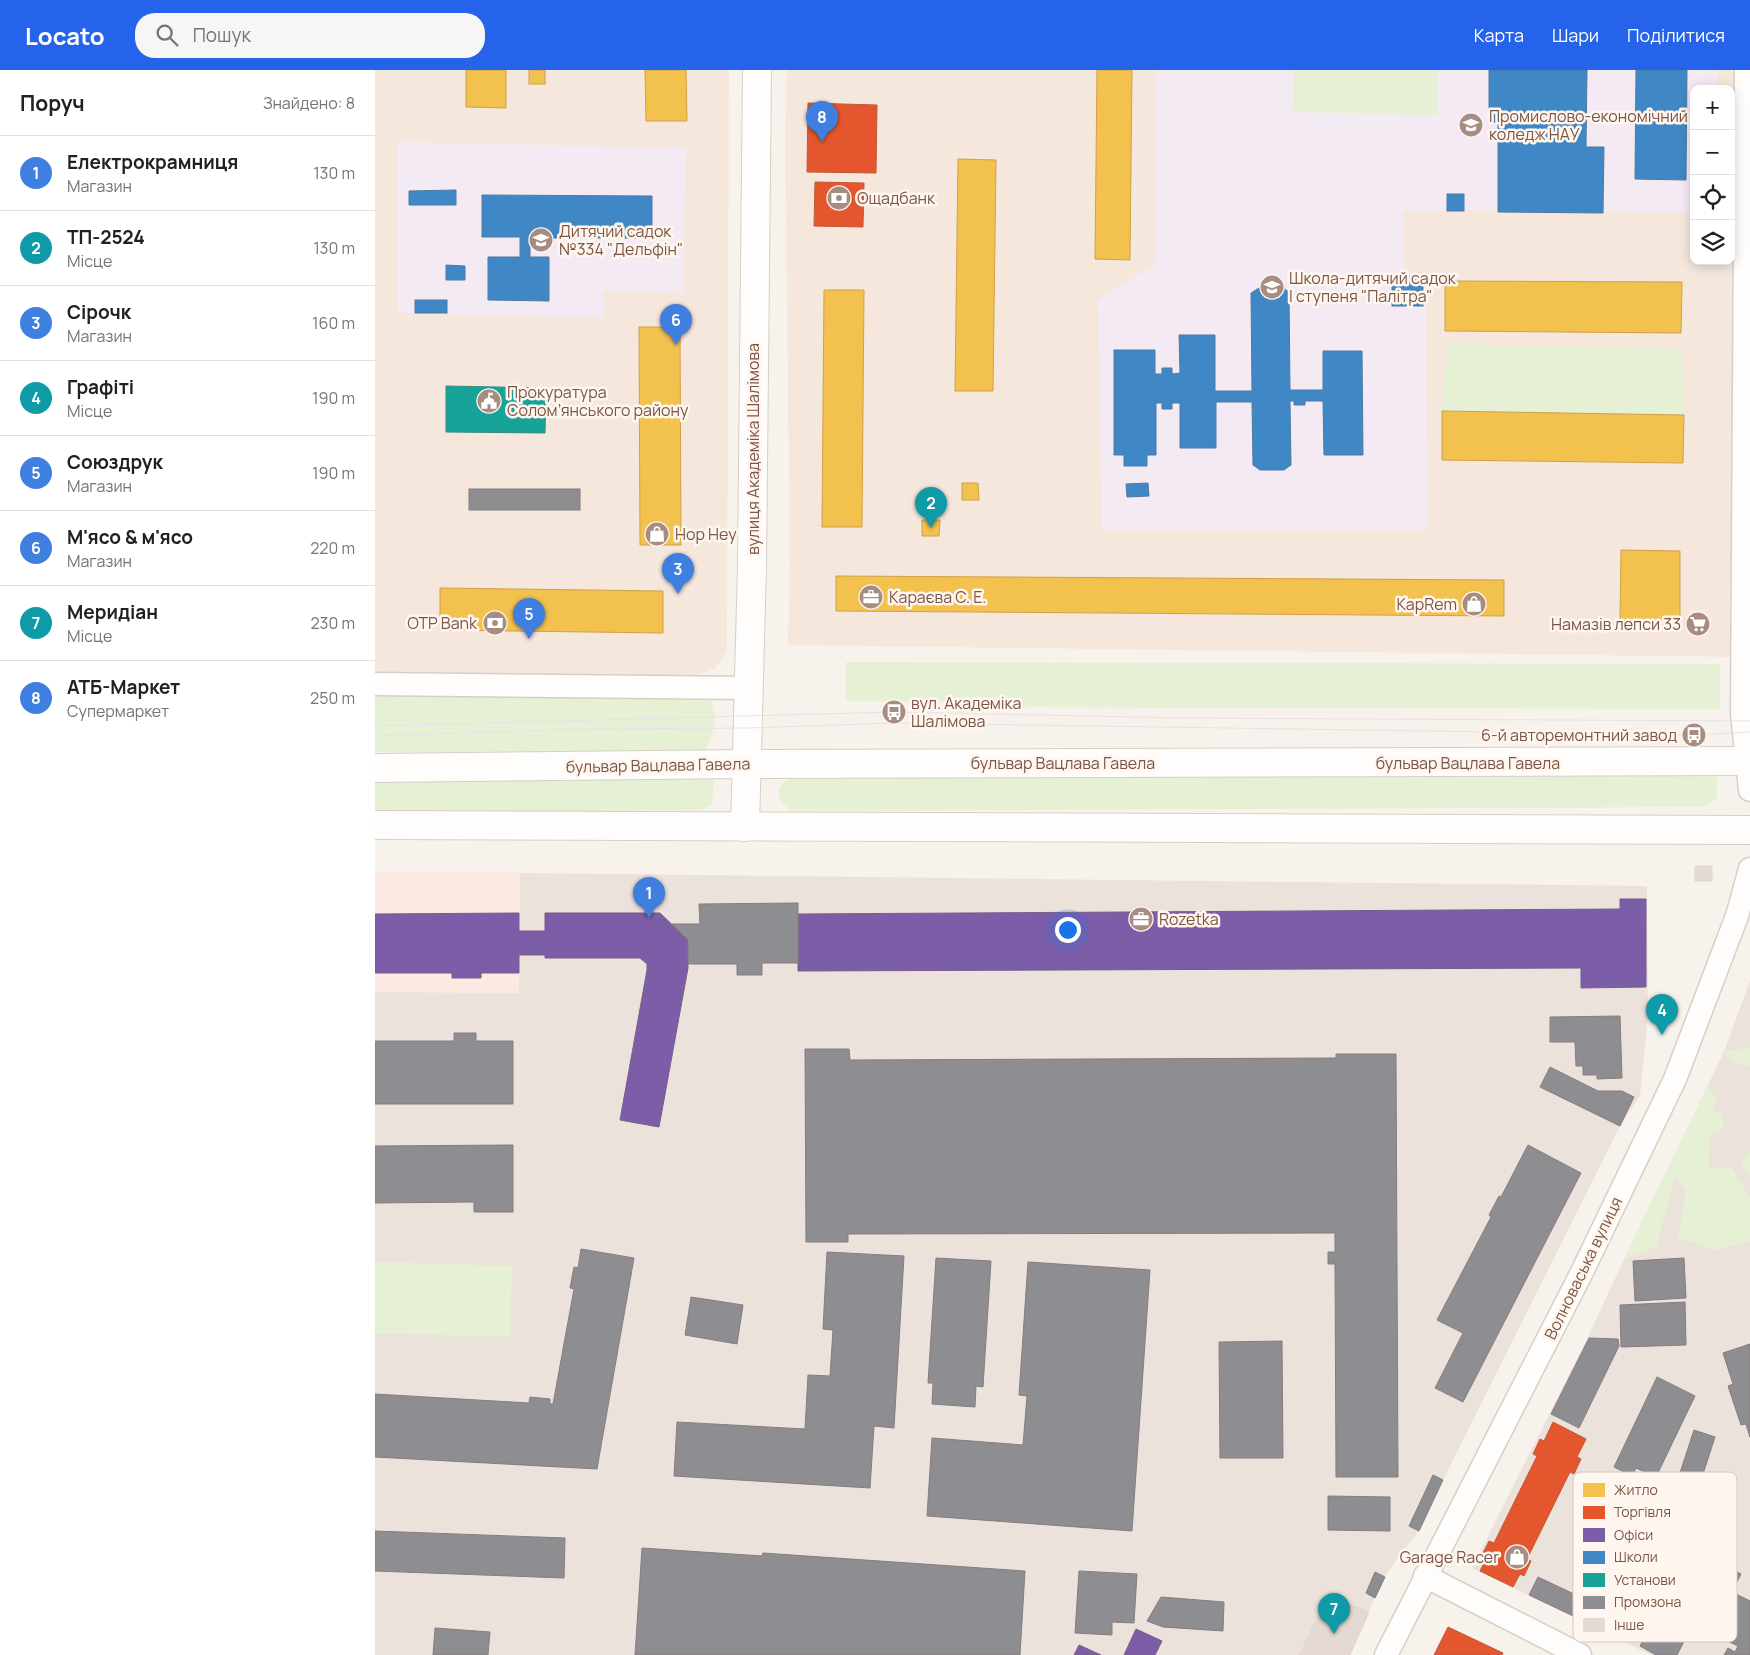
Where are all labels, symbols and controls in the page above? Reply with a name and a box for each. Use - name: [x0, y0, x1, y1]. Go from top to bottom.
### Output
- search box: [135, 13, 485, 58]
- text: Locato: [25, 19, 105, 52]
- icon: search: [153, 21, 181, 49]
- text: Пошук: [193, 22, 251, 48]
- text: Карта: [1474, 23, 1524, 47]
- text: Шари: [1552, 23, 1599, 47]
- text: Поділитися: [1627, 23, 1725, 47]
- map controls: [1690, 85, 1735, 265]
- button: +: [1690, 85, 1735, 130]
- text: Поруч: [20, 89, 85, 117]
- text: Знайдено: 8: [263, 92, 355, 114]
- pin: 8: [806, 101, 838, 142]
- place label: Промислово-економічний коледж НАУ: [1489, 105, 1688, 145]
- school or university icon: Промислово-економічний коледж НАУ: [1458, 112, 1484, 138]
- button: −: [1690, 130, 1735, 175]
- text: Електрокрамниця: [67, 149, 238, 175]
- text: 1: [32, 162, 40, 184]
- text: 130 m: [313, 162, 355, 184]
- text: Магазин: [67, 175, 132, 197]
- button: locate: [1690, 175, 1735, 220]
- bank icon: Ощадбанк: [826, 185, 852, 211]
- place label: Ощадбанк: [857, 187, 936, 209]
- place label: Дитячий садок №334 "Дельфін": [559, 220, 683, 260]
- button: layers: [1690, 220, 1735, 265]
- text: ТП-2524: [67, 224, 145, 250]
- school or university icon: Дитячий садок №334 "Дельфін": [528, 227, 554, 253]
- text: 2: [31, 237, 41, 259]
- text: 130 m: [313, 237, 355, 259]
- text: Місце: [67, 250, 112, 272]
- place label: Школа-дитячий садок І ступеня "Палітра": [1289, 267, 1457, 307]
- school or university icon: Школа-дитячий садок І ступеня "Палітра": [1259, 274, 1285, 300]
- text: Сірочк: [67, 299, 131, 325]
- pin: 6: [660, 304, 692, 345]
- text: 3: [31, 312, 41, 334]
- text: 160 m: [312, 312, 355, 334]
- text: Магазин: [67, 325, 132, 347]
- street label: вулиця Академіка Шалімова: [742, 343, 764, 555]
- text: Графіті: [67, 374, 134, 400]
- place label: Прокуратура Солом’янського району: [507, 381, 689, 421]
- text: 4: [31, 387, 41, 409]
- text: 190 m: [312, 387, 355, 409]
- public building icon: Прокуратура Солом’янського району: [476, 388, 502, 414]
- text: Місце: [67, 400, 112, 422]
- text: Союздрук: [67, 449, 163, 475]
- text: 5: [31, 462, 41, 484]
- text: 190 m: [312, 462, 355, 484]
- text: Магазин: [67, 475, 132, 497]
- pin: 2: [915, 487, 947, 528]
- shop icon: Hop Hey: [644, 521, 670, 547]
- place label: Hop Hey: [675, 523, 737, 545]
- text: М'ясо & м'ясо: [67, 524, 193, 550]
- text: 6: [31, 537, 41, 559]
- text: 220 m: [310, 537, 355, 559]
- text: Магазин: [67, 550, 132, 572]
- pin: 3: [662, 553, 694, 594]
- office icon: Караєва С. Е.: [858, 584, 884, 610]
- place label: Караєва С. Е.: [889, 586, 986, 608]
- shop icon: KapRem: [1461, 591, 1487, 617]
- place label: KapRem: [1396, 593, 1457, 615]
- pin: 5: [513, 598, 545, 639]
- text: Меридіан: [67, 599, 158, 625]
- bank icon: OTP Bank: [482, 610, 508, 636]
- supermarket icon: Намазів лепси 33: [1685, 611, 1711, 637]
- text: 7: [32, 612, 40, 634]
- text: 230 m: [311, 612, 355, 634]
- place label: OTP Bank: [407, 612, 478, 634]
- place label: Намазів лепси 33: [1551, 613, 1681, 635]
- text: Місце: [67, 625, 112, 647]
- text: АТБ-Маркет: [67, 674, 180, 700]
- text: 8: [31, 687, 41, 709]
- text: 250 m: [310, 687, 355, 709]
- place label: вул. Академіка Шалімова: [911, 692, 1021, 732]
- bus stop icon: вул. Академіка Шалімова: [881, 699, 907, 725]
- text: Супермаркет: [67, 700, 169, 722]
- bus stop icon: 6-й авторемонтний завод: [1681, 722, 1707, 748]
- place label: 6-й авторемонтний завод: [1481, 724, 1677, 746]
- street label: бульвар Вацлава Гавела: [566, 752, 750, 778]
- street label: бульвар Вацлава Гавела: [971, 752, 1155, 774]
- street label: бульвар Вацлава Гавела: [1376, 752, 1560, 774]
- pin: 1: [633, 877, 665, 918]
- office icon: Rozetka: [1128, 906, 1154, 932]
- place label: Rozetka: [1159, 908, 1219, 930]
- your location: [1055, 917, 1081, 943]
- pin: 4: [1646, 994, 1678, 1035]
- street label: Волноваська вулиця: [1539, 1193, 1627, 1343]
- legend: [1573, 1472, 1737, 1642]
- text: Житло: [1614, 1480, 1658, 1499]
- text: Торгівля: [1614, 1502, 1671, 1521]
- text: Офіси: [1614, 1525, 1653, 1544]
- shop icon: Garage Racer: [1504, 1544, 1530, 1570]
- place label: Garage Racer: [1400, 1546, 1499, 1568]
- text: Школи: [1614, 1547, 1658, 1566]
- text: Установи: [1614, 1570, 1676, 1589]
- text: Промзона: [1614, 1592, 1681, 1611]
- pin: 7: [1318, 1593, 1350, 1634]
- text: Інше: [1614, 1615, 1644, 1634]

